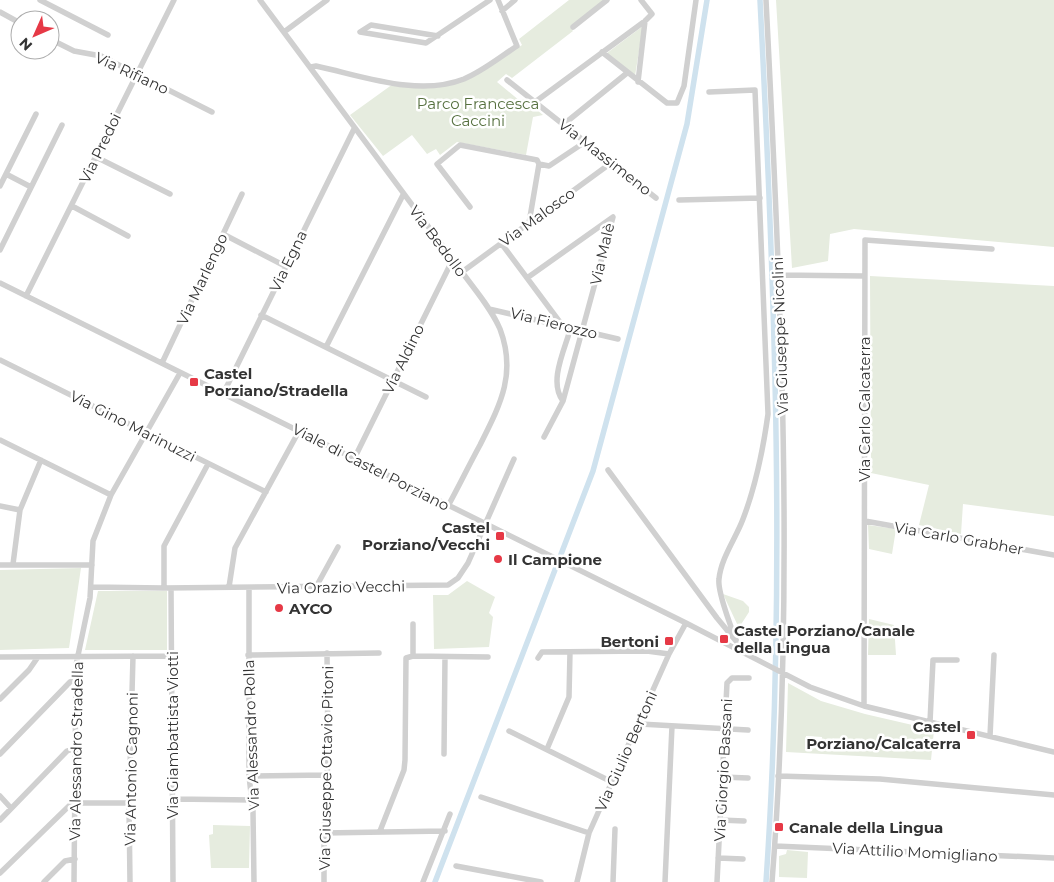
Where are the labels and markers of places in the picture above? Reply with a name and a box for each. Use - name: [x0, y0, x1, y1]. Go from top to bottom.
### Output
- place label: Castel Porziano/Stradella: [204, 364, 348, 400]
- marker: Castel Porziano/Stradella: [188, 376, 200, 388]
- place label: Castel Porziano/Vecchi: [362, 518, 490, 554]
- marker: Castel Porziano/Vecchi: [494, 530, 506, 542]
- place label: Il Campione: [508, 550, 602, 569]
- marker: Il Campione: [492, 553, 504, 565]
- place label: AYCO: [288, 599, 333, 618]
- marker: AYCO: [273, 602, 285, 614]
- place label: Castel Porziano/Canale della Lingua: [734, 621, 915, 657]
- place label: Bertoni: [600, 632, 659, 651]
- marker: Castel Porziano/Canale della Lingua: [718, 633, 730, 645]
- marker: Bertoni: [663, 635, 675, 647]
- place label: Castel Porziano/Calcaterra: [806, 717, 961, 753]
- marker: Castel Porziano/Calcaterra: [965, 729, 977, 741]
- place label: Canale della Lingua: [789, 818, 943, 837]
- marker: Canale della Lingua: [773, 821, 785, 833]

